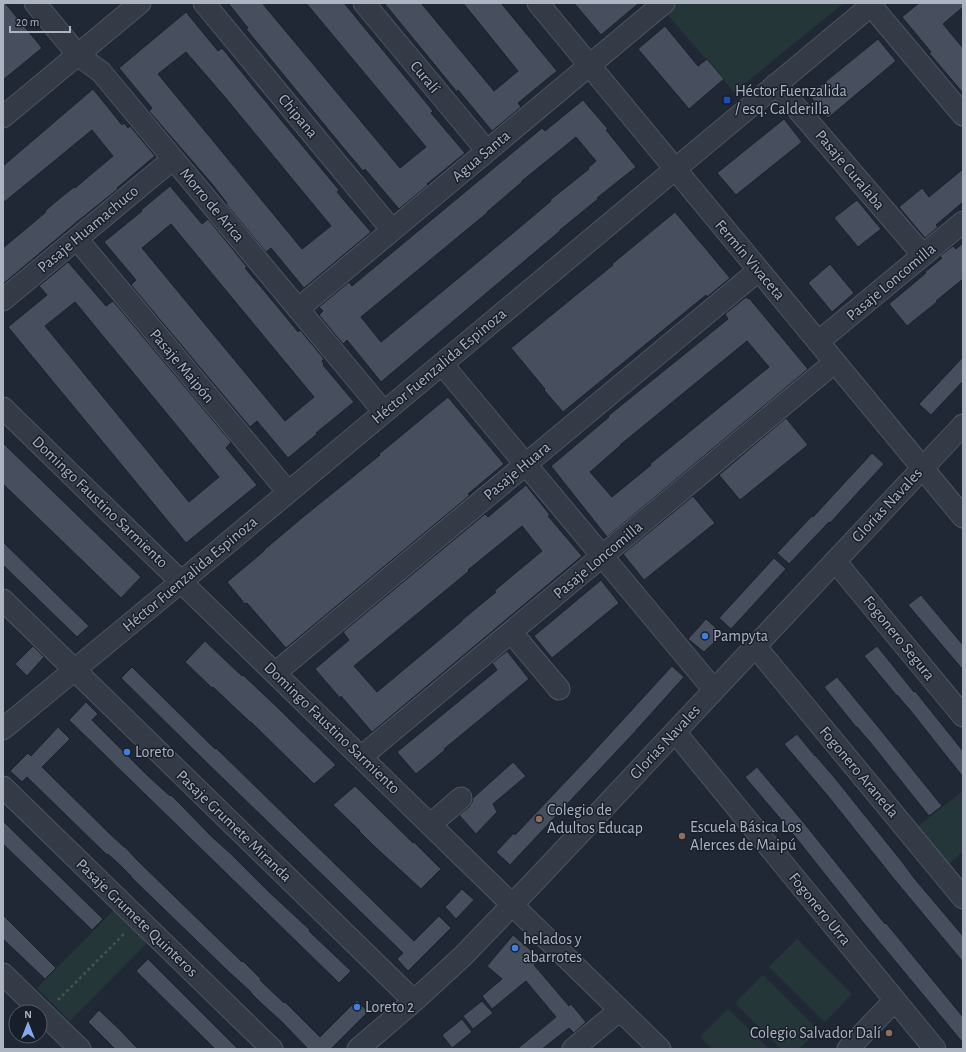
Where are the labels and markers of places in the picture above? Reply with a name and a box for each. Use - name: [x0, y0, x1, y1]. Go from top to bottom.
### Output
- place label: Héctor Fuenzalida / esq. Calderilla: [735, 83, 847, 117]
- marker: Héctor Fuenzalida / esq. Calderilla: [722, 95, 732, 105]
- place label: Pampyta: [713, 628, 768, 645]
- marker: Pampyta: [700, 631, 710, 641]
- place label: Loreto: [135, 744, 175, 760]
- marker: Loreto: [122, 747, 132, 757]
- place label: Colegio de Adultos Educap: [547, 802, 643, 836]
- marker: Colegio de Adultos Educap: [534, 814, 544, 824]
- place label: Escuela Básica Los Alerces de Maipú: [690, 819, 801, 853]
- marker: Escuela Básica Los Alerces de Maipú: [677, 831, 687, 841]
- place label: helados y abarrotes: [523, 931, 582, 965]
- marker: helados y abarrotes: [510, 943, 520, 953]
- place label: Loreto 2: [365, 999, 414, 1015]
- marker: Loreto 2: [352, 1002, 362, 1012]
- place label: Colegio Salvador Dalí: [750, 1025, 881, 1041]
- marker: Colegio Salvador Dalí: [884, 1028, 894, 1038]

